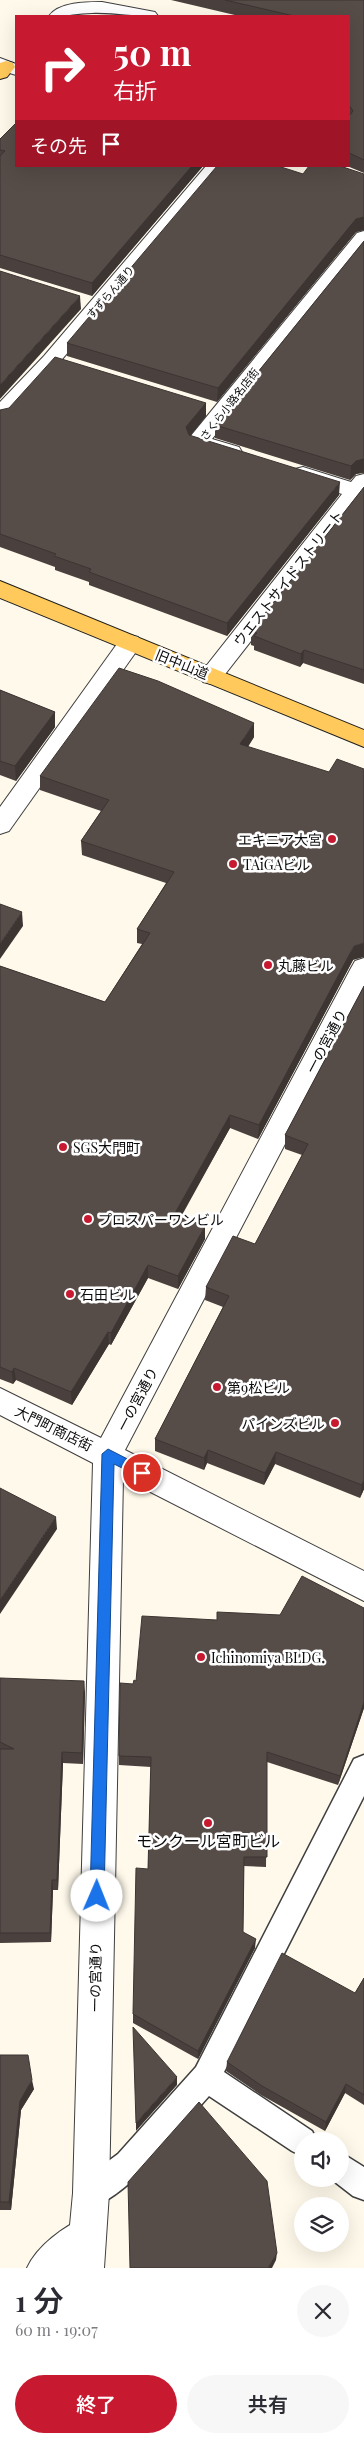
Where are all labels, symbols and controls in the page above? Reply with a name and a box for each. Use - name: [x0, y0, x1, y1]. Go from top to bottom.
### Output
- text: 50 m: [113, 28, 191, 75]
- icon: right: [30, 35, 95, 100]
- text: 右折: [113, 75, 157, 105]
- icon: arrive: [97, 130, 125, 158]
- text: その先: [30, 132, 87, 158]
- street label: すずらん通り: [83, 262, 137, 322]
- street label: さくら小路名店街: [196, 365, 262, 443]
- street label: ウエストサイドストリート: [229, 506, 347, 650]
- street label: 旧中山道: [152, 645, 212, 683]
- place label: エキニア大宮: [238, 830, 322, 849]
- marker: エキニア大宮: [326, 833, 338, 845]
- place label: TAiGAビル: [243, 855, 310, 874]
- marker: TAiGAビル: [227, 858, 239, 870]
- place label: 丸藤ビル: [278, 956, 334, 975]
- marker: 丸藤ビル: [262, 959, 274, 971]
- street label: 一の宮通り: [301, 1006, 351, 1076]
- place label: SGS大門町: [73, 1138, 140, 1157]
- marker: SGS大門町: [57, 1141, 69, 1153]
- place label: プロスパーワンビル: [98, 1210, 224, 1229]
- marker: プロスパーワンビル: [82, 1213, 94, 1225]
- place label: 石田ビル: [80, 1285, 136, 1304]
- marker: 石田ビル: [64, 1288, 76, 1300]
- street label: 一の宮通り: [112, 1364, 162, 1434]
- place label: 第9松ビル: [227, 1378, 290, 1397]
- marker: 第9松ビル: [211, 1381, 223, 1393]
- street label: 大門町商店街: [12, 1401, 96, 1455]
- place label: パインズビル: [241, 1414, 325, 1433]
- marker: パインズビル: [329, 1417, 341, 1429]
- pin: [121, 1452, 163, 1494]
- icon: arrive: [128, 1459, 156, 1487]
- place label: Ichinomiya BLDG.: [211, 1648, 325, 1667]
- marker: Ichinomiya BLDG.: [195, 1651, 207, 1663]
- marker: モンクール宮町ビル: [202, 1817, 214, 1829]
- place label: モンクール宮町ビル: [136, 1830, 280, 1851]
- position arrow: [70, 1869, 122, 1921]
- street label: 一の宮通り: [85, 1942, 105, 2012]
- map controls: [294, 2132, 349, 2252]
- button: sound: [294, 2132, 349, 2187]
- button: layers: [294, 2197, 349, 2252]
- text: 1 分: [15, 2280, 64, 2320]
- button: close: [297, 2285, 349, 2337]
- text: 60 m · 19:07: [15, 2319, 98, 2340]
- button: 終了: [15, 2375, 177, 2433]
- button: 共有: [187, 2375, 349, 2433]

